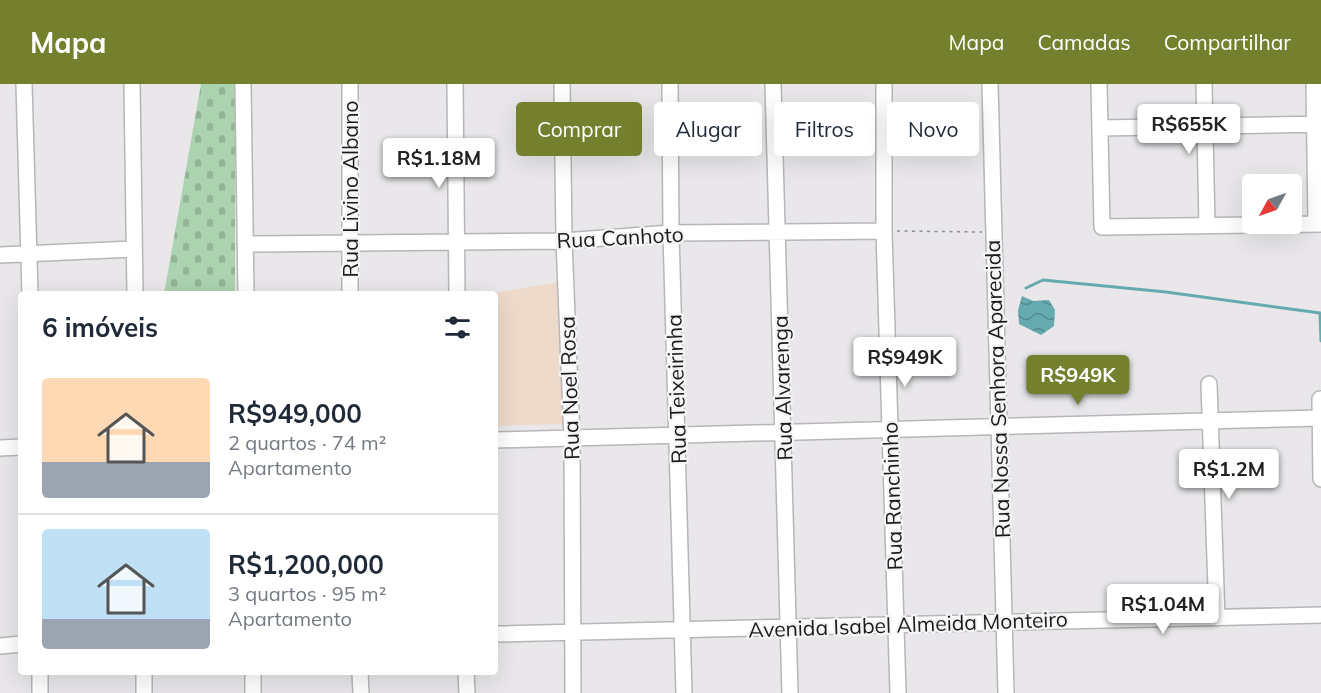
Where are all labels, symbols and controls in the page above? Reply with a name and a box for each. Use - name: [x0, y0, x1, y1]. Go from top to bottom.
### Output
- text: Mapa: [30, 25, 106, 60]
- text: Mapa: [949, 29, 1004, 55]
- text: Camadas: [1037, 29, 1131, 55]
- text: Compartilhar: [1164, 29, 1291, 55]
- street label: Rua Livino Albano: [337, 100, 363, 278]
- chip: Comprar: [516, 102, 642, 156]
- chip: Alugar: [654, 102, 762, 156]
- chip: Filtros: [774, 102, 875, 156]
- chip: Novo: [887, 102, 979, 156]
- pin: R$655K: [1140, 104, 1238, 155]
- text: R$655K: [1151, 111, 1227, 136]
- pin: R$1.18M: [384, 138, 494, 189]
- text: R$1.18M: [397, 145, 481, 170]
- north arrow: [1242, 174, 1302, 234]
- map controls: [1242, 174, 1302, 234]
- street label: Rua Canhoto: [556, 221, 684, 253]
- street label: Rua Nossa Senhora Aparecida: [979, 240, 1015, 538]
- text: 6 imóveis: [42, 311, 158, 344]
- icon: filters: [441, 311, 474, 344]
- street label: Rua Teixeirinha: [660, 314, 692, 464]
- street label: Rua Alvarenga: [766, 315, 798, 461]
- street label: Rua Noel Rosa: [554, 316, 584, 460]
- pin: R$949K: [856, 337, 954, 388]
- text: R$949K: [867, 344, 943, 369]
- pin: R$949K: [1029, 355, 1127, 406]
- text: R$949K: [1040, 362, 1116, 387]
- text: R$949,000: [228, 397, 362, 430]
- icon: home: [90, 402, 162, 474]
- street label: Rua Ranchinho: [876, 421, 908, 571]
- text: 2 quartos · 74 m²: [228, 430, 386, 455]
- pin: R$1.2M: [1180, 449, 1278, 500]
- text: Apartamento: [228, 455, 352, 480]
- text: R$1.2M: [1193, 456, 1265, 481]
- text: R$1,200,000: [228, 548, 384, 581]
- icon: home: [90, 553, 162, 625]
- text: 3 quartos · 95 m²: [228, 581, 386, 606]
- pin: R$1.04M: [1108, 584, 1218, 635]
- text: R$1.04M: [1121, 591, 1205, 616]
- street label: Avenida Isabel Almeida Monteiro: [748, 605, 1068, 643]
- text: Apartamento: [228, 606, 352, 631]

